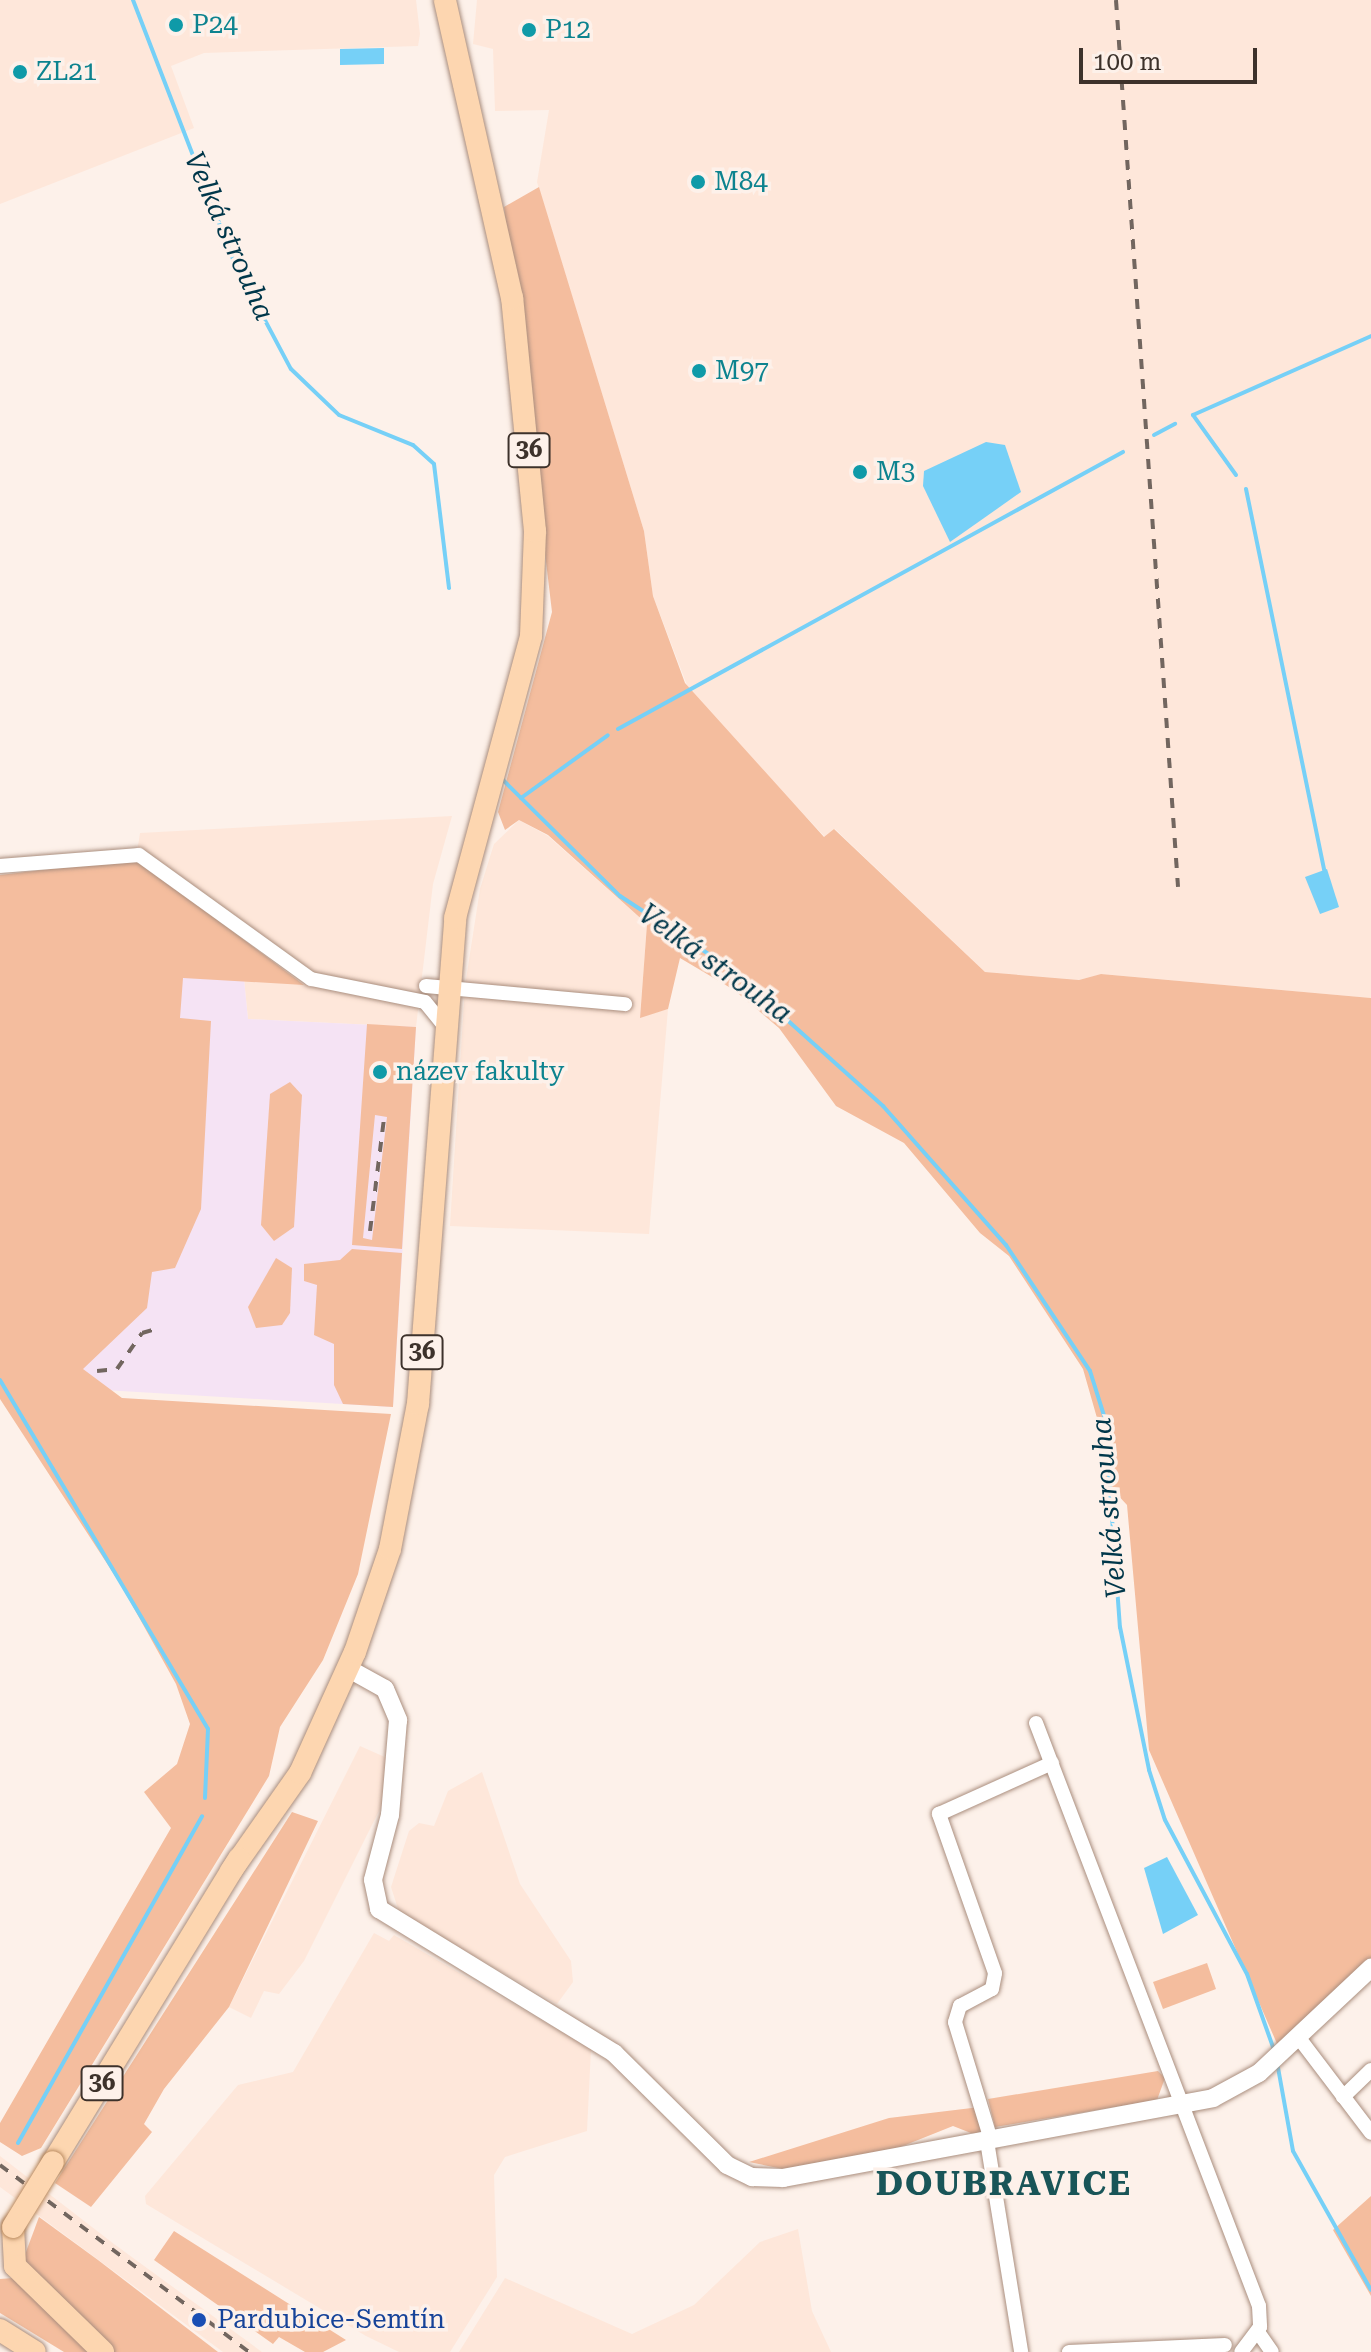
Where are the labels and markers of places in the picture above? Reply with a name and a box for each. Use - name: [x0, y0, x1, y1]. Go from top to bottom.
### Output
- place label: P24: [192, 9, 238, 41]
- place label: P12: [545, 14, 591, 46]
- marker: P24: [167, 16, 185, 34]
- marker: P12: [520, 21, 538, 39]
- place label: ZL21: [36, 56, 97, 88]
- marker: ZL21: [11, 63, 29, 81]
- place label: M84: [714, 166, 768, 198]
- marker: M84: [689, 173, 707, 191]
- place label: M97: [715, 355, 769, 387]
- marker: M97: [690, 362, 708, 380]
- place label: M3: [876, 456, 915, 488]
- marker: M3: [851, 463, 869, 481]
- place label: název fakulty: [396, 1056, 564, 1088]
- marker: název fakulty: [371, 1063, 389, 1081]
- place label: Pardubice-Semtín: [217, 2304, 445, 2336]
- marker: Pardubice-Semtín: [188, 2309, 210, 2331]

